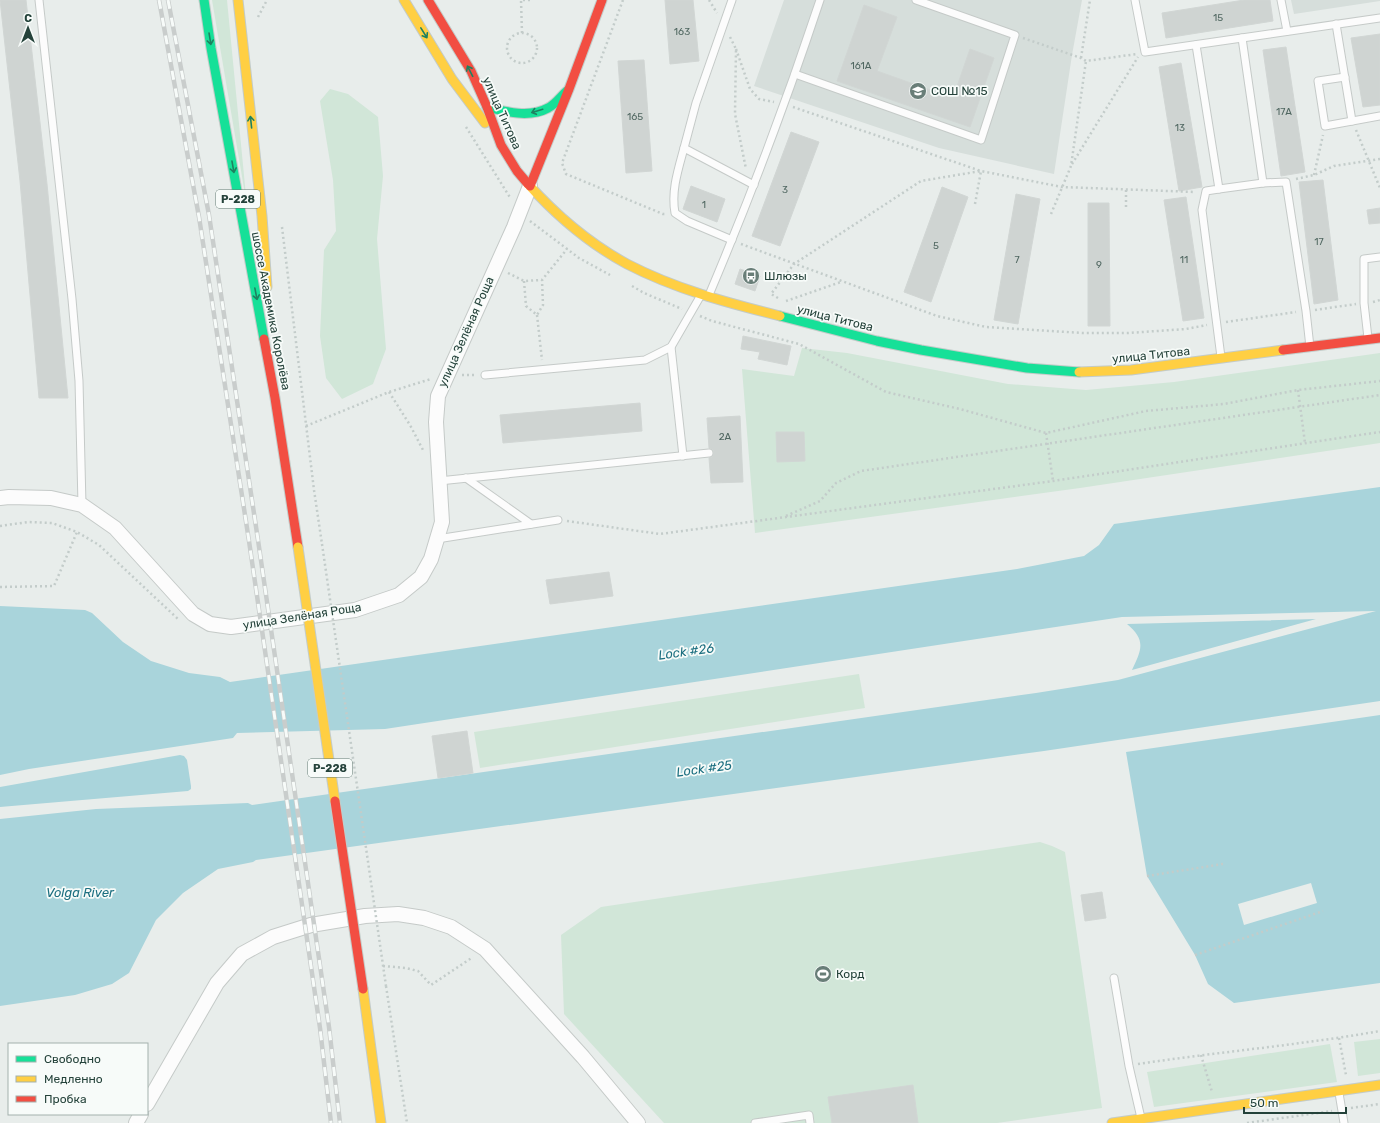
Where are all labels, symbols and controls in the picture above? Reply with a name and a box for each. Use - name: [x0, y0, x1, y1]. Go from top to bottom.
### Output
- north arrow: [8, 8, 48, 48]
- text: С: [24, 12, 32, 25]
- house number: 15: [1213, 12, 1223, 24]
- house number: 163: [674, 26, 690, 38]
- one-way arrow: [420, 27, 428, 38]
- one-way arrow: [206, 32, 214, 45]
- house number: 161А: [850, 60, 872, 72]
- one-way arrow: [466, 66, 474, 78]
- street label: улица Титова: [480, 74, 524, 152]
- school or university icon: СОШ №15: [908, 81, 928, 101]
- place label: СОШ №15: [931, 84, 988, 98]
- house number: 17А: [1276, 106, 1292, 118]
- one-way arrow: [531, 108, 544, 115]
- house number: 165: [627, 111, 643, 123]
- one-way arrow: [247, 116, 255, 129]
- house number: 13: [1175, 122, 1185, 134]
- one-way arrow: [229, 160, 237, 173]
- house number: 3: [782, 184, 788, 196]
- road number: Р-228: [216, 190, 260, 208]
- house number: 1: [702, 199, 706, 211]
- street label: шоссе Академика Королёва: [249, 231, 293, 391]
- house number: 17: [1314, 236, 1324, 248]
- house number: 5: [933, 240, 939, 252]
- house number: 7: [1014, 254, 1020, 266]
- house number: 11: [1180, 254, 1188, 266]
- house number: 9: [1096, 259, 1102, 271]
- bus stop icon: Шлюзы: [741, 266, 761, 286]
- place label: Шлюзы: [764, 269, 807, 283]
- street label: улица Зелёная Роща: [435, 275, 497, 389]
- one-way arrow: [252, 287, 260, 300]
- street label: улица Титова: [795, 302, 875, 334]
- street label: улица Титова: [1111, 344, 1191, 366]
- house number: 2А: [719, 431, 732, 443]
- street label: улица Зелёная Роща: [242, 600, 362, 632]
- water label: Lock #26: [657, 640, 715, 663]
- water label: Lock #25: [675, 757, 733, 780]
- road number: Р-228: [308, 759, 352, 777]
- water label: Volga River: [46, 885, 115, 901]
- sports icon: Корд: [813, 964, 833, 984]
- place label: Корд: [836, 967, 865, 981]
- legend: [8, 1043, 148, 1115]
- text: Свободно: [44, 1052, 101, 1066]
- text: Медленно: [44, 1072, 103, 1086]
- scale bar: [1244, 1089, 1346, 1115]
- text: Пробка: [44, 1092, 87, 1106]
- text: 50 m: [1250, 1096, 1278, 1110]

